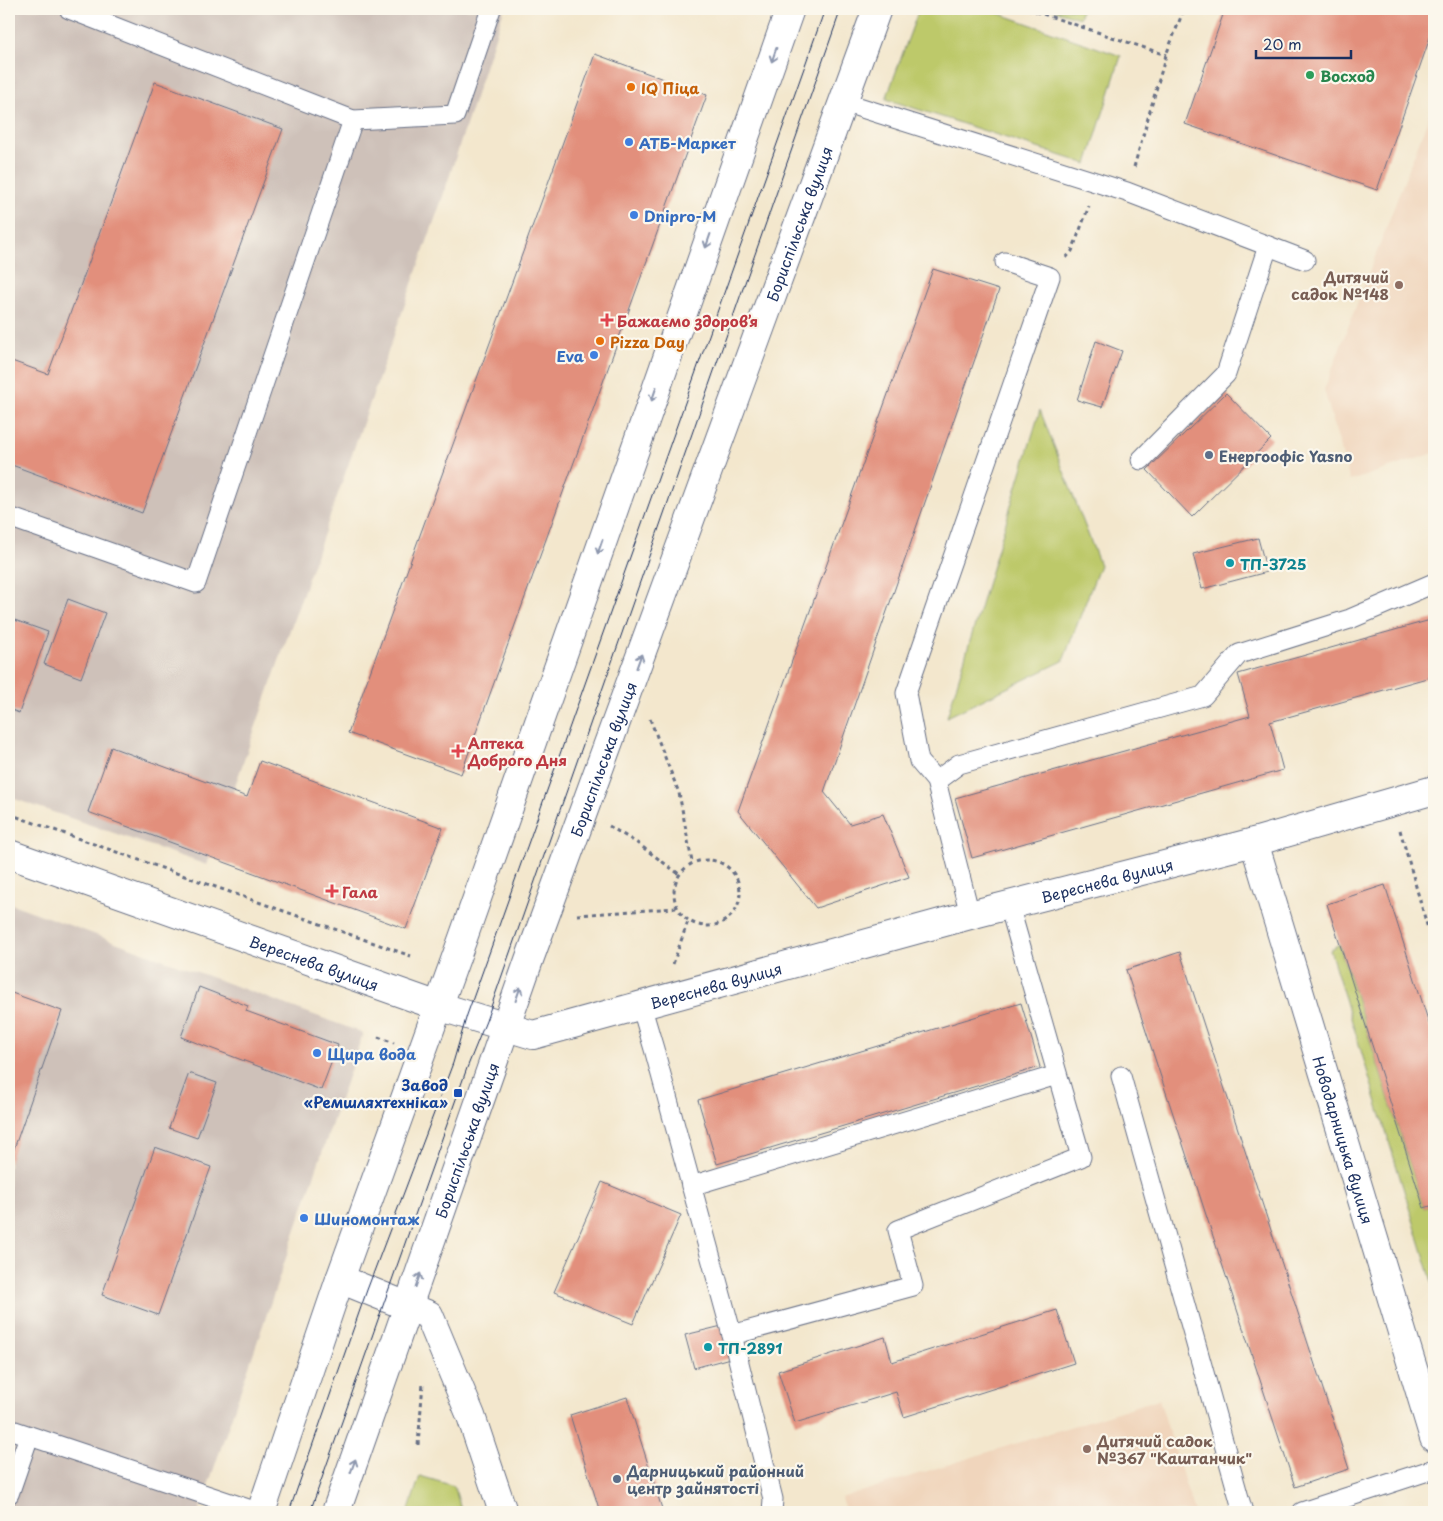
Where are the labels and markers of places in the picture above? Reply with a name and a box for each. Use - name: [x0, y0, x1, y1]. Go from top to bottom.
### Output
- place label: Восход: [1320, 64, 1375, 87]
- marker: Восход: [1304, 69, 1316, 81]
- place label: IQ Піца: [641, 76, 700, 99]
- marker: IQ Піца: [625, 81, 637, 93]
- place label: АТБ-Маркет: [639, 131, 737, 154]
- marker: АТБ-Маркет: [623, 136, 635, 148]
- place label: Dnipro-M: [644, 204, 716, 227]
- marker: Dnipro-M: [628, 209, 640, 221]
- place label: Дитячий садок №148: [1291, 265, 1389, 305]
- marker: Дитячий садок №148: [1393, 279, 1405, 291]
- place label: Бажаємо здоровʼя: [617, 309, 758, 332]
- marker: Бажаємо здоровʼя: [601, 314, 613, 326]
- place label: Pizza Day: [610, 330, 685, 353]
- marker: Pizza Day: [594, 335, 606, 347]
- place label: Eva: [556, 344, 585, 367]
- marker: Eva: [588, 349, 600, 361]
- place label: Енергоофіс Yasno: [1219, 444, 1353, 467]
- marker: Енергоофіс Yasno: [1203, 449, 1215, 461]
- place label: ТП-3725: [1240, 552, 1307, 575]
- marker: ТП-3725: [1224, 557, 1236, 569]
- place label: Аптека Доброго Дня: [467, 731, 567, 771]
- marker: Аптека Доброго Дня: [452, 745, 464, 757]
- place label: Гала: [342, 880, 379, 903]
- marker: Гала: [326, 885, 338, 897]
- place label: Щира вода: [327, 1042, 416, 1065]
- marker: Щира вода: [311, 1047, 323, 1059]
- place label: Завод «Ремшляхтехніка»: [304, 1073, 448, 1113]
- marker: Завод «Ремшляхтехніка»: [452, 1087, 464, 1099]
- place label: Шиномонтаж: [314, 1207, 419, 1230]
- marker: Шиномонтаж: [298, 1212, 310, 1224]
- place label: ТП-2891: [718, 1336, 783, 1359]
- marker: ТП-2891: [702, 1341, 714, 1353]
- place label: Дитячий садок №367 "Каштанчик": [1096, 1429, 1252, 1469]
- marker: Дитячий садок №367 "Каштанчик": [1081, 1443, 1093, 1455]
- place label: Дарницький районний центр зайнятості: [626, 1459, 804, 1499]
- marker: Дарницький районний центр зайнятості: [611, 1473, 623, 1485]

